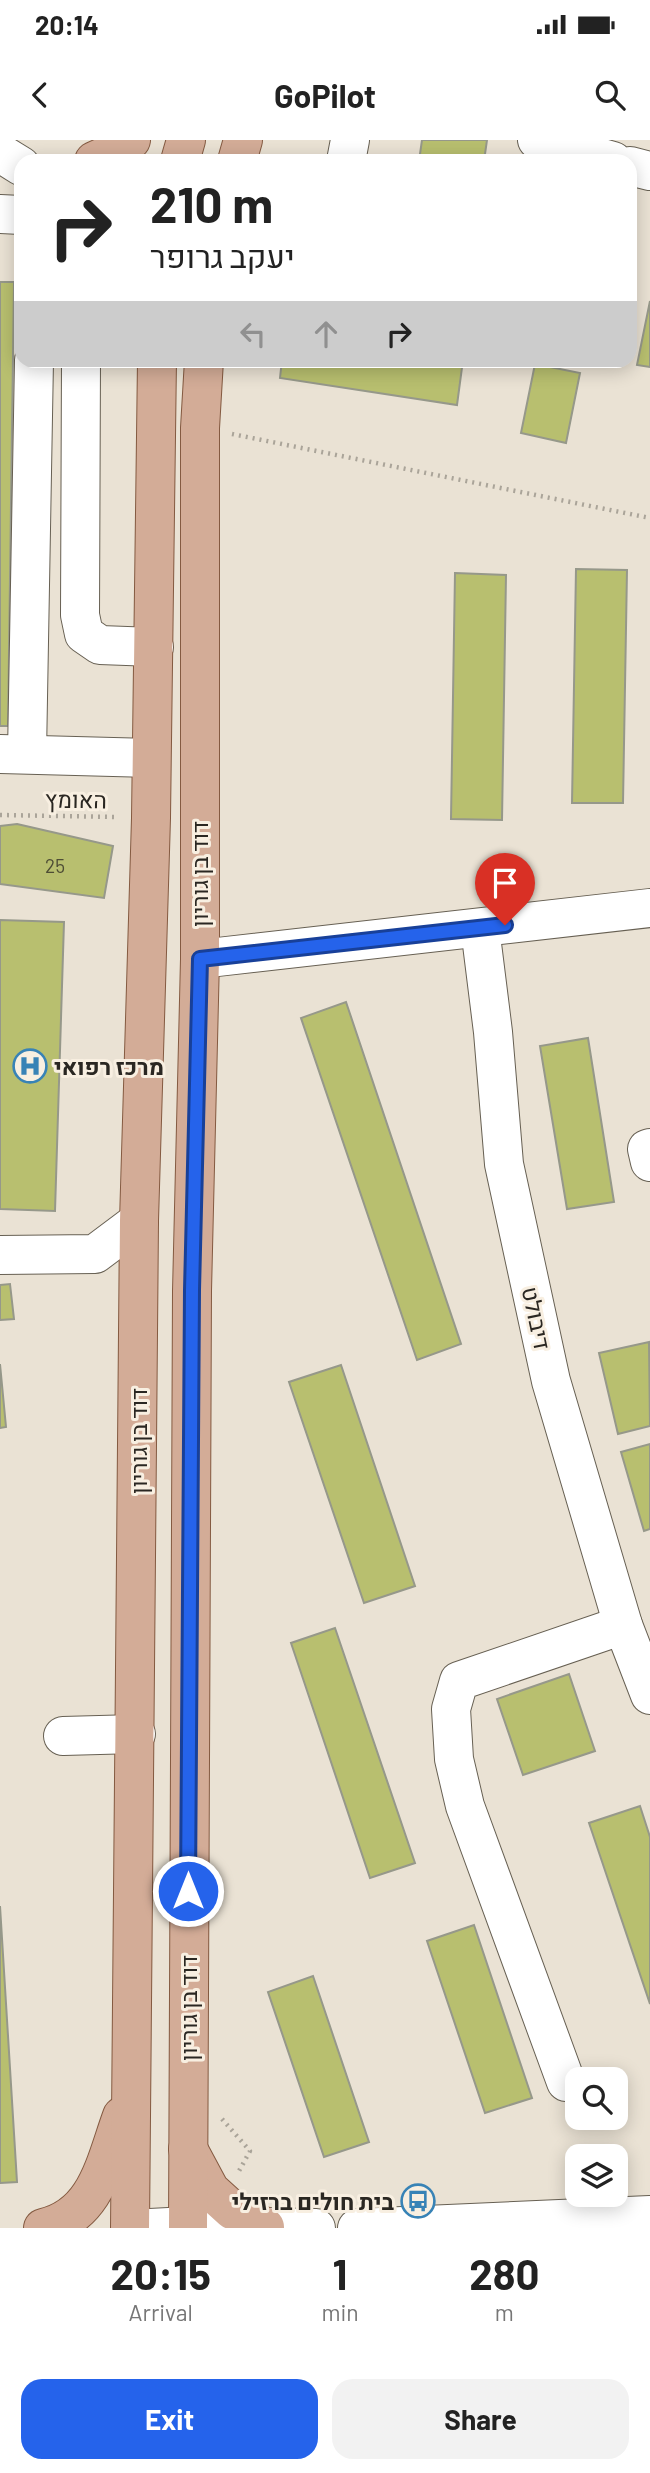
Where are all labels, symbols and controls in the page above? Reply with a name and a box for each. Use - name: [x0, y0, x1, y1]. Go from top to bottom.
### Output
- text: 20:14: [35, 9, 99, 40]
- icon: back: [21, 76, 59, 114]
- text: GoPilot: [274, 76, 376, 114]
- icon: search: [591, 76, 629, 114]
- text: 210 m: [150, 174, 273, 233]
- icon: right: [35, 182, 126, 273]
- text: יעקב גרופר: [150, 236, 295, 274]
- icon: left: [234, 315, 272, 353]
- icon: ahead: [307, 315, 345, 353]
- icon: right: [380, 315, 418, 353]
- street label: האומץ: [45, 784, 107, 814]
- street label: דוד בן גוריון: [185, 821, 213, 927]
- pin: [475, 853, 535, 925]
- house number: 25: [45, 854, 65, 877]
- icon: arrive: [486, 864, 524, 902]
- hospital icon: מרכז רפואי: [11, 1047, 49, 1085]
- place label: מרכז רפואי: [54, 1052, 164, 1080]
- street label: דיבולט: [517, 1284, 557, 1352]
- street label: דוד בן גוריון: [124, 1388, 152, 1494]
- position arrow: [151, 1854, 225, 1928]
- street label: דוד בן גוריון: [174, 1955, 202, 2061]
- map controls: [565, 2067, 628, 2207]
- button: search: [565, 2067, 628, 2130]
- button: layers: [565, 2144, 628, 2207]
- bus stop icon: בית חולים ברזילי: [399, 2182, 437, 2220]
- place label: בית חולים ברזילי: [232, 2187, 395, 2215]
- text: 20:15: [111, 2248, 211, 2298]
- text: 1: [333, 2248, 347, 2298]
- text: 280: [469, 2248, 539, 2298]
- text: Arrival: [129, 2298, 193, 2326]
- text: min: [321, 2298, 359, 2326]
- text: m: [495, 2298, 514, 2326]
- button: Exit: [21, 2379, 318, 2459]
- button: Share: [332, 2379, 629, 2459]

